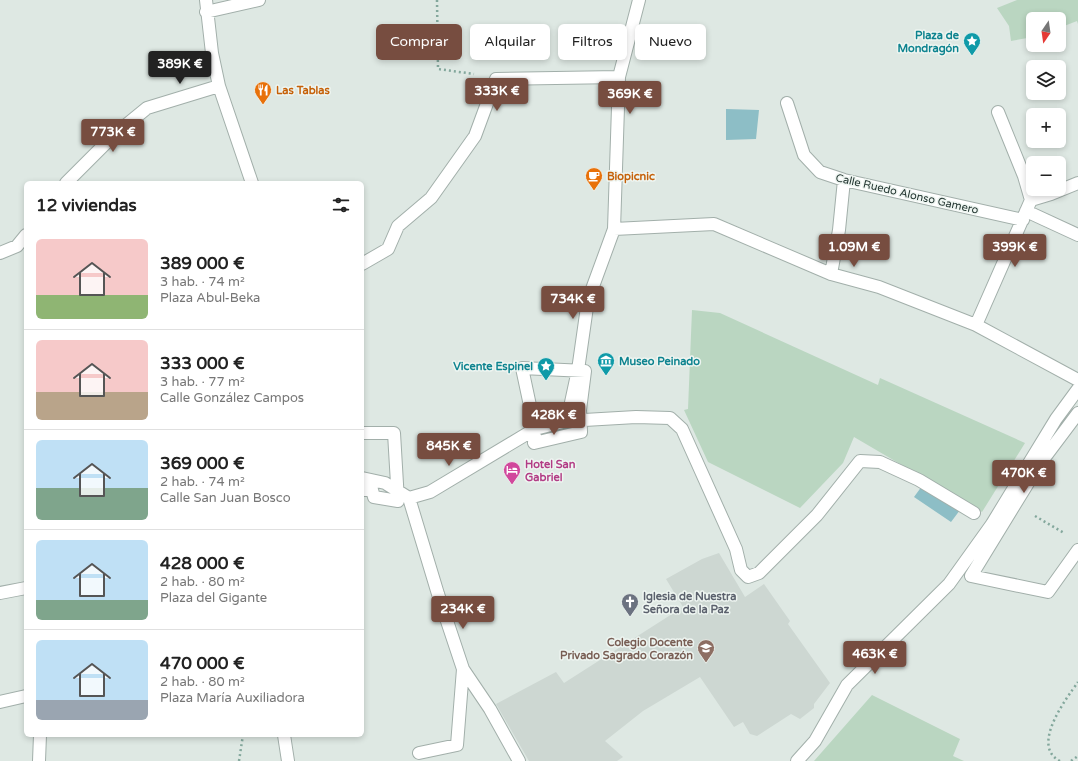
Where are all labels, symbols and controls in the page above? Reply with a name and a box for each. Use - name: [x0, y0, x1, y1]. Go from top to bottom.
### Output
- north arrow: [1026, 12, 1066, 52]
- map controls: [1026, 12, 1066, 196]
- chip: Comprar: [376, 24, 462, 60]
- chip: Alquilar: [470, 24, 550, 60]
- chip: Filtros: [558, 24, 627, 60]
- chip: Nuevo: [635, 24, 706, 60]
- place label: Plaza de Mondragón: [897, 29, 960, 56]
- place icon: Plaza de Mondragón: [962, 31, 982, 56]
- pin: 389K €: [147, 51, 213, 85]
- text: 389K €: [157, 56, 203, 72]
- button: layers: [1026, 60, 1066, 100]
- pin: 333K €: [464, 78, 530, 112]
- restaurant icon: Las Tablas: [253, 80, 273, 105]
- pin: 369K €: [597, 81, 663, 115]
- text: 333K €: [474, 83, 520, 99]
- place label: Las Tablas: [276, 84, 331, 97]
- text: 369K €: [607, 86, 653, 102]
- button: +: [1026, 108, 1066, 148]
- pin: 773K €: [80, 119, 146, 153]
- text: 773K €: [90, 124, 136, 140]
- button: −: [1026, 156, 1066, 196]
- cafe icon: Biopicnic: [584, 166, 604, 191]
- place label: Biopicnic: [607, 170, 655, 184]
- street label: Calle Ruedo Alonso Gamero: [834, 171, 980, 217]
- icon: filters: [330, 194, 352, 216]
- text: 12 viviendas: [36, 195, 137, 216]
- pin: 1.09M €: [817, 234, 891, 268]
- pin: 399K €: [982, 234, 1048, 268]
- text: 1.09M €: [828, 239, 880, 255]
- text: 399K €: [992, 239, 1038, 255]
- text: 389 000 €: [160, 253, 245, 274]
- icon: home: [68, 255, 116, 303]
- text: 3 hab. · 74 m²: [160, 274, 245, 290]
- pin: 734K €: [540, 286, 606, 320]
- text: Plaza Abul-Beka: [160, 290, 260, 306]
- text: 734K €: [550, 291, 596, 307]
- museum icon: Museo Peinado: [596, 351, 616, 376]
- text: 333 000 €: [160, 353, 245, 374]
- place label: Museo Peinado: [619, 355, 700, 368]
- icon: home: [68, 356, 116, 404]
- place icon: Vicente Espinel: [536, 356, 556, 381]
- place label: Vicente Espinel: [453, 360, 533, 374]
- text: 3 hab. · 77 m²: [160, 374, 245, 390]
- text: Calle González Campos: [160, 390, 304, 406]
- pin: 428K €: [521, 402, 587, 436]
- text: 428K €: [531, 407, 577, 423]
- pin: 845K €: [416, 433, 482, 467]
- text: 845K €: [426, 438, 472, 454]
- text: 369 000 €: [160, 453, 245, 474]
- icon: home: [68, 456, 116, 504]
- place label: Hotel San Gabriel: [525, 458, 576, 484]
- hotel icon: Hotel San Gabriel: [502, 460, 522, 485]
- pin: 470K €: [991, 460, 1057, 494]
- text: 470K €: [1001, 465, 1047, 481]
- text: 2 hab. · 74 m²: [160, 474, 245, 490]
- text: Calle San Juan Bosco: [160, 490, 291, 506]
- text: 428 000 €: [160, 553, 245, 574]
- icon: home: [68, 556, 116, 604]
- text: 2 hab. · 80 m²: [160, 574, 245, 590]
- text: Plaza del Gigante: [160, 590, 267, 606]
- place label: Iglesia de Nuestra Señora de la Paz: [643, 590, 736, 616]
- church icon: Iglesia de Nuestra Señora de la Paz: [620, 592, 640, 617]
- pin: 234K €: [430, 596, 496, 630]
- text: 234K €: [440, 601, 486, 617]
- place label: Colegio Docente Privado Sagrado Corazón: [560, 636, 694, 663]
- school or university icon: Colegio Docente Privado Sagrado Corazón: [696, 638, 716, 663]
- pin: 463K €: [842, 641, 908, 675]
- text: 463K €: [852, 646, 898, 662]
- text: 470 000 €: [160, 653, 245, 674]
- icon: home: [68, 656, 116, 704]
- text: 2 hab. · 80 m²: [160, 674, 245, 690]
- text: Plaza María Auxiliadora: [160, 690, 305, 706]

